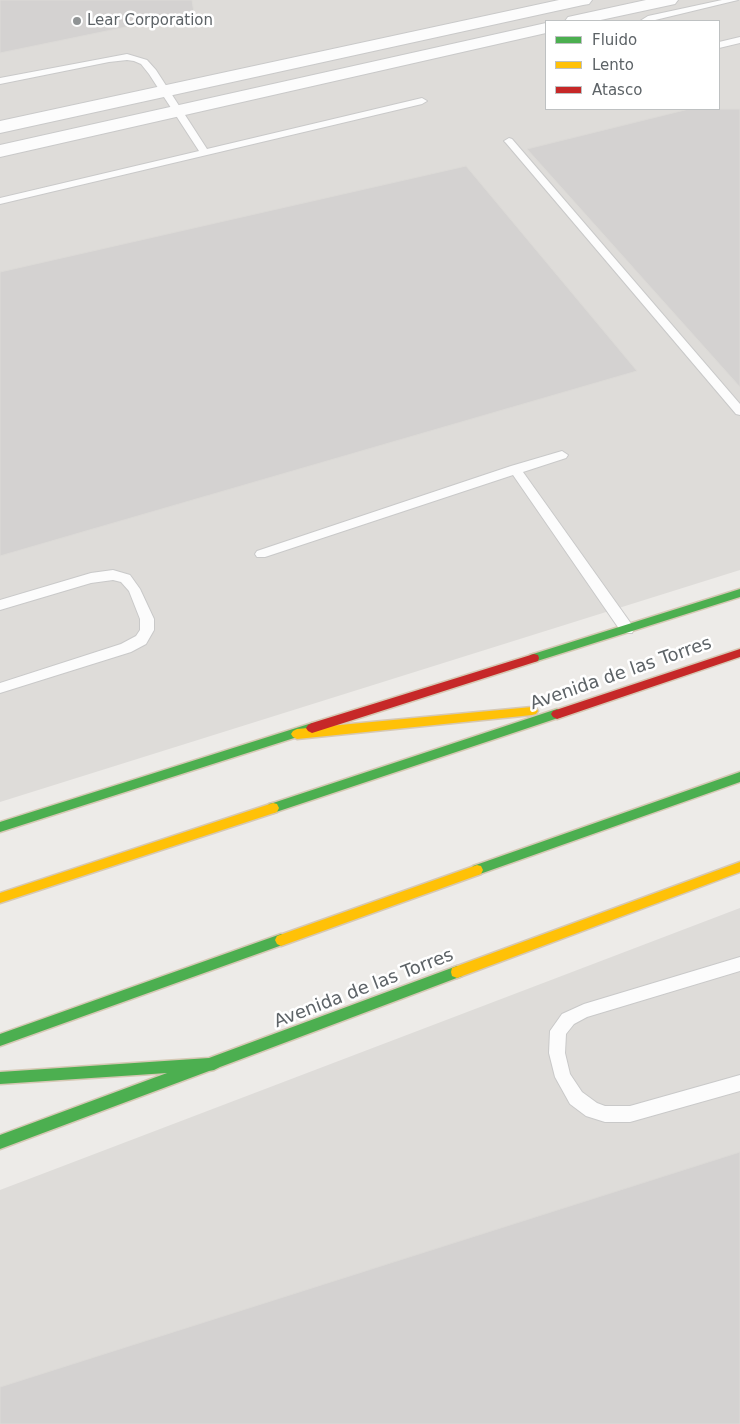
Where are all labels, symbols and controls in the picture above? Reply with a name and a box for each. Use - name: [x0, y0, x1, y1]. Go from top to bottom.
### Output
- place label: Lear Corporation: [87, 12, 213, 30]
- marker: Lear Corporation: [71, 15, 83, 27]
- legend: [545, 20, 720, 110]
- text: Fluido: [592, 31, 637, 49]
- text: Lento: [592, 56, 634, 74]
- text: Atasco: [592, 81, 642, 99]
- street label: Avenida de las Torres: [527, 633, 715, 715]
- street label: Avenida de las Torres: [271, 945, 457, 1033]

